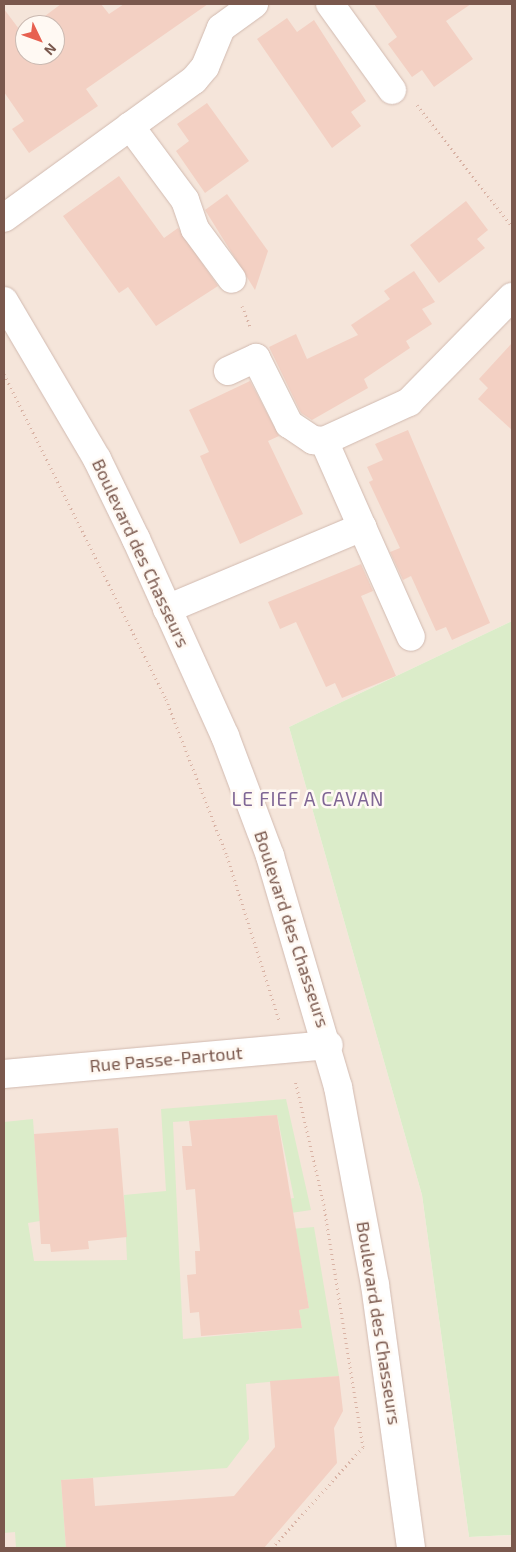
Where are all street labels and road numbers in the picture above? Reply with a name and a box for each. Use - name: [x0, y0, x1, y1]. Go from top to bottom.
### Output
- street label: Boulevard des Chasseurs: [88, 455, 194, 651]
- street label: Boulevard des Chasseurs: [250, 828, 334, 1030]
- street label: Rue Passe-Partout: [89, 1042, 243, 1076]
- street label: Boulevard des Chasseurs: [352, 1220, 406, 1426]

